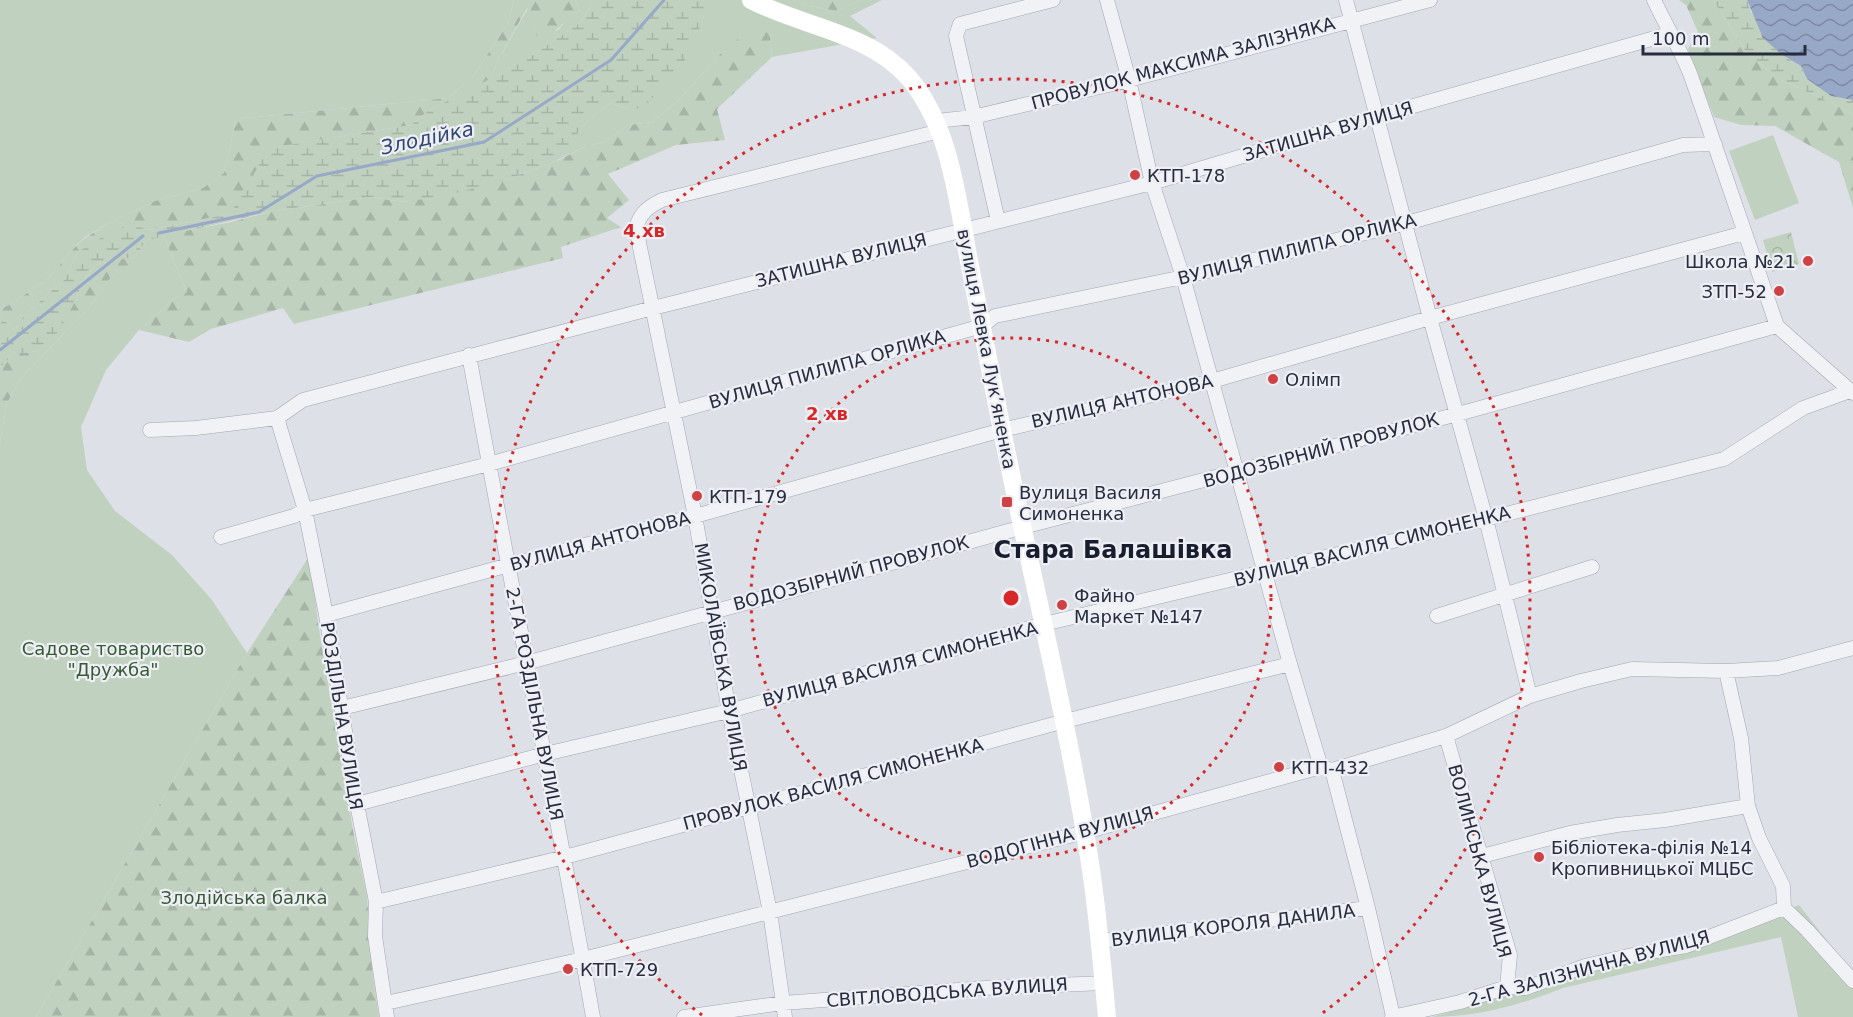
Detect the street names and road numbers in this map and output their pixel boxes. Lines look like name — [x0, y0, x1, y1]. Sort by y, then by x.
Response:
street label: ПРОВУЛОК МАКСИМА ЗАЛІЗНЯКА — [1029, 12, 1338, 114]
street label: ЗАТИШНА ВУЛИЦЯ — [1241, 97, 1415, 165]
street label: ВУЛИЦЯ ПИЛИПА ОРЛИКА — [1175, 209, 1419, 289]
street label: вулиця Левка Лукʼяненка — [953, 227, 1021, 471]
street label: ЗАТИШНА ВУЛИЦЯ — [753, 229, 929, 291]
street label: ВУЛИЦЯ ПИЛИПА ОРЛИКА — [706, 325, 948, 413]
street label: ВУЛИЦЯ АНТОНОВА — [1029, 370, 1216, 432]
street label: ВОДОЗБІРНИЙ ПРОВУЛОК — [1201, 408, 1441, 492]
street label: ВУЛИЦЯ ВАСИЛЯ СИМОНЕНКА — [1232, 501, 1513, 591]
street label: ВУЛИЦЯ АНТОНОВА — [507, 507, 693, 575]
street label: ВОДОЗБІРНИЙ ПРОВУЛОК — [731, 531, 971, 615]
street label: МИКОЛАЇВСЬКА ВУЛИЦЯ — [691, 541, 751, 773]
street label: 2-ГА РОЗДІЛЬНА ВУЛИЦЯ — [502, 586, 568, 822]
street label: ВУЛИЦЯ ВАСИЛЯ СИМОНЕНКА — [760, 617, 1041, 711]
street label: РОЗДІЛЬНА ВУЛИЦЯ — [317, 620, 367, 812]
street label: ПРОВУЛОК ВАСИЛЯ СИМОНЕНКА — [681, 734, 986, 834]
street label: ВОЛИНСЬКА ВУЛИЦЯ — [1444, 762, 1516, 960]
street label: ВОДОГІННА ВУЛИЦЯ — [964, 802, 1156, 872]
street label: ВУЛИЦЯ КОРОЛЯ ДАНИЛА — [1110, 900, 1357, 950]
street label: 2-ГА ЗАЛІЗНИЧНА ВУЛИЦЯ — [1466, 926, 1712, 1010]
street label: СВІТЛОВОДСЬКА ВУЛИЦЯ — [826, 973, 1068, 1011]

